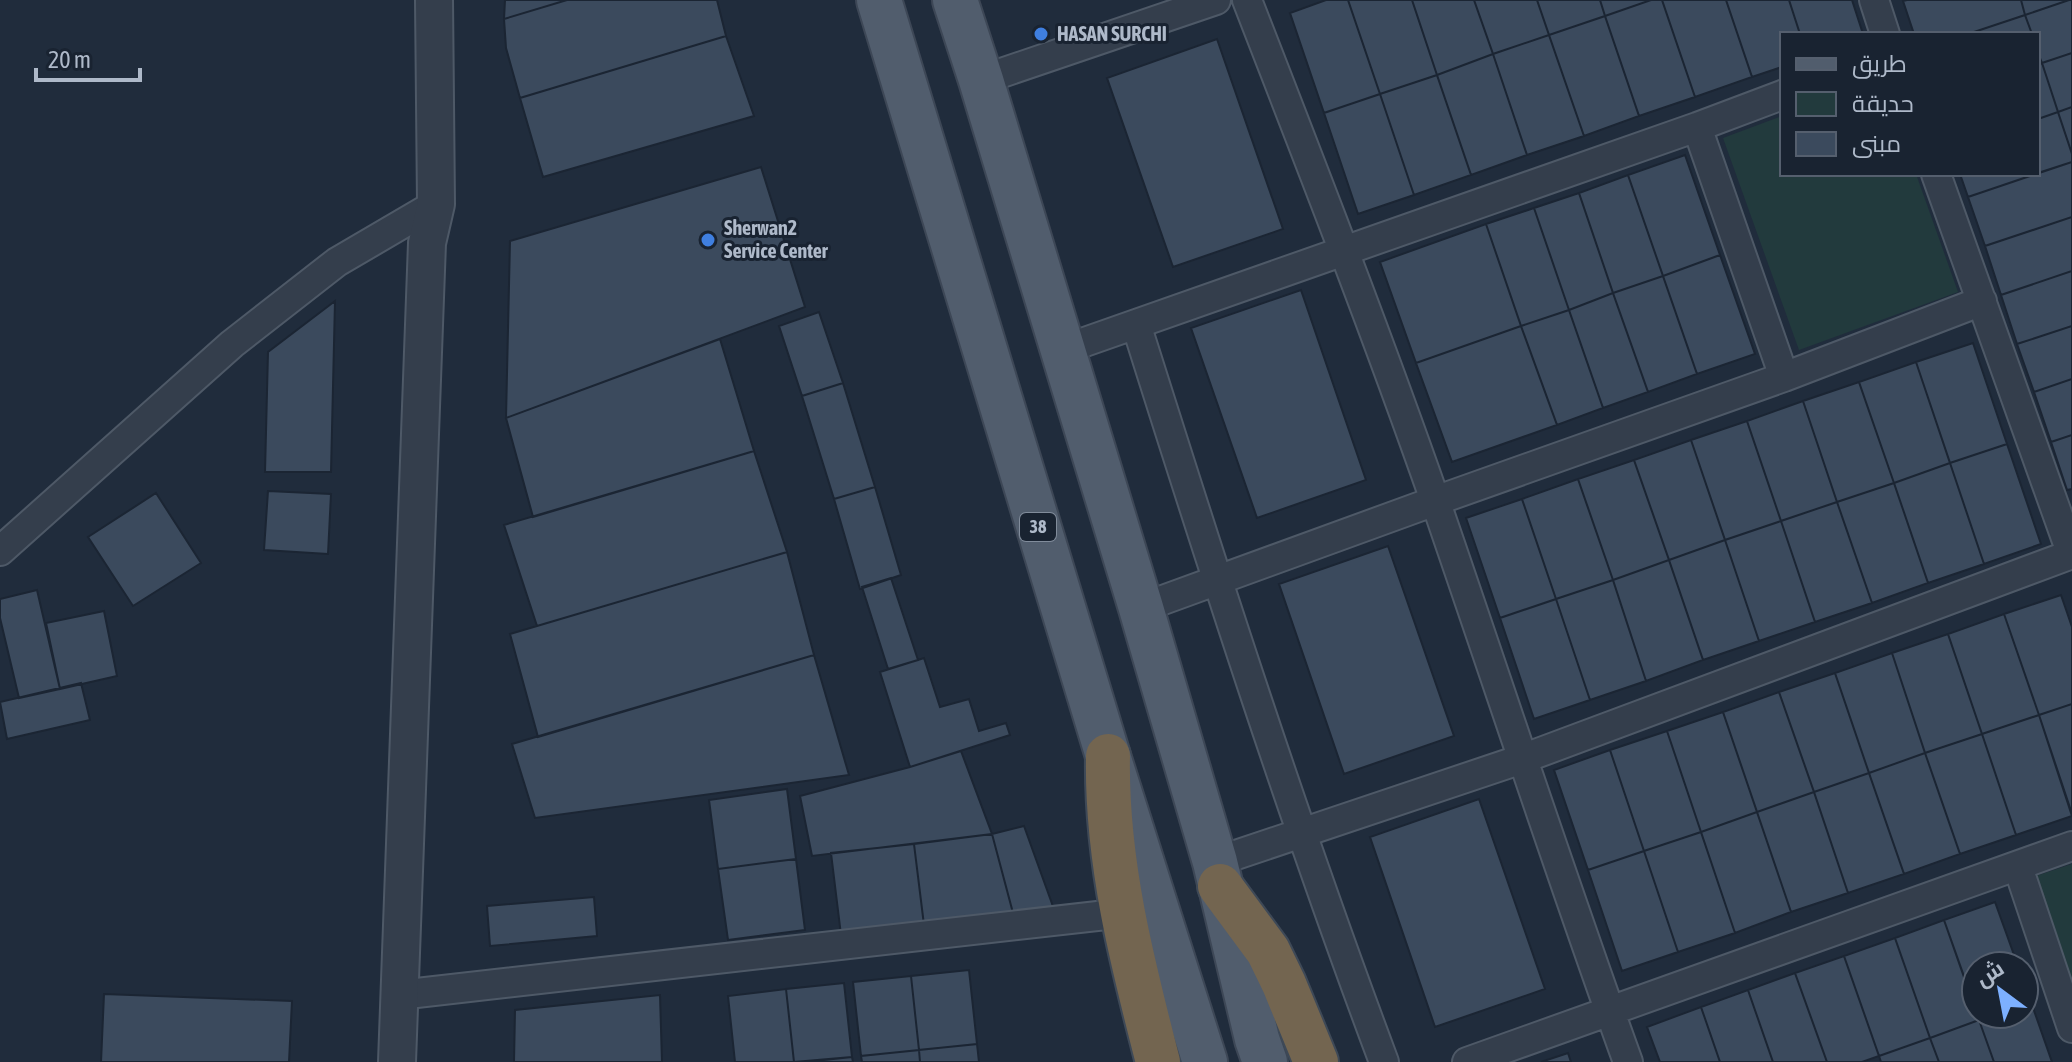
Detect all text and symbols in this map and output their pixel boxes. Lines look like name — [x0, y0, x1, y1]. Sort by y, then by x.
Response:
place label: HASAN SURCHI — [1057, 22, 1167, 45]
marker: HASAN SURCHI — [1032, 25, 1050, 43]
scale bar — [36, 32, 140, 82]
legend — [1780, 32, 2040, 176]
text: 20 m — [48, 46, 91, 73]
text: طريق — [1852, 50, 1907, 79]
text: حديقة — [1852, 90, 1914, 117]
text: مبنى — [1852, 130, 1901, 158]
place label: Sherwan2 Service Center — [724, 216, 829, 262]
marker: Sherwan2 Service Center — [699, 231, 717, 249]
road number: 38 — [1020, 513, 1056, 541]
north arrow — [1960, 950, 2040, 1030]
text: ش — [1971, 955, 2009, 992]

